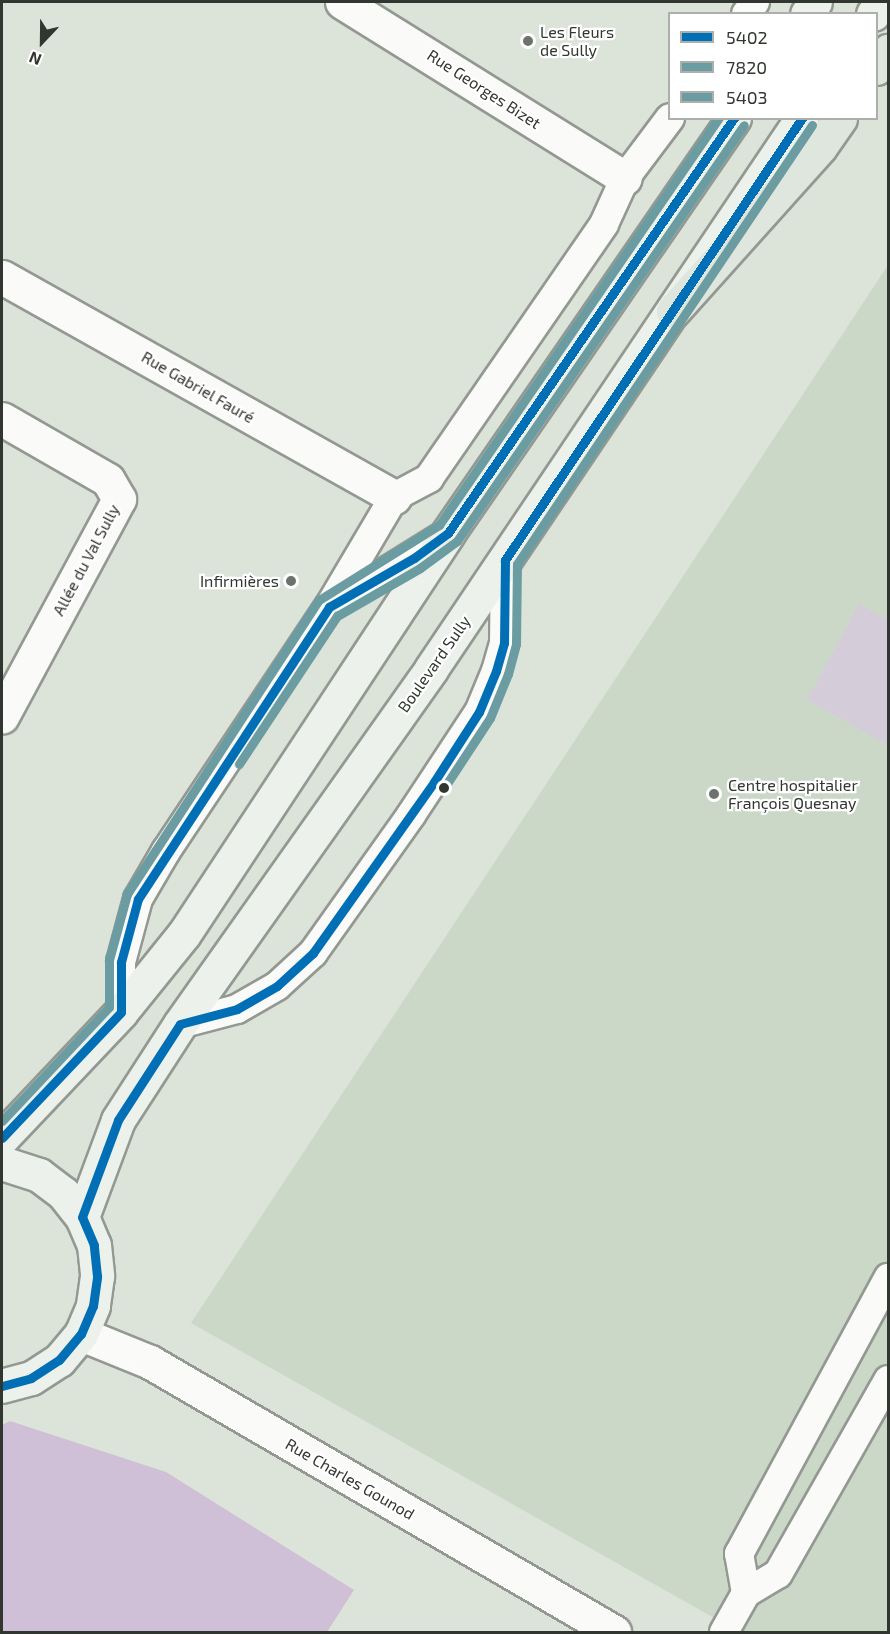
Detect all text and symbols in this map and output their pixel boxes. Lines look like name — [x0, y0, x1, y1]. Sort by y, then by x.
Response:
north arrow — [12, 12, 72, 72]
legend — [668, 12, 878, 120]
place label: Les Fleurs de Sully — [540, 22, 614, 60]
text: 5402 — [726, 26, 768, 48]
marker: Les Fleurs de Sully — [521, 34, 535, 48]
street label: Rue Georges Bizet — [424, 45, 544, 133]
text: N — [26, 48, 44, 70]
text: 7820 — [726, 56, 767, 78]
text: 5403 — [726, 86, 768, 108]
street label: Rue Gabriel Fauré — [138, 347, 258, 427]
street label: Allée du Val Sully — [48, 501, 124, 619]
place label: Infirmières — [200, 571, 279, 591]
marker: Infirmières — [284, 574, 298, 588]
street label: Boulevard Sully — [394, 612, 474, 716]
place label: Centre hospitalier François Quesnay — [728, 775, 858, 813]
unlabelled marker — [438, 782, 450, 794]
marker: Centre hospitalier François Quesnay — [705, 785, 723, 803]
street label: Rue Charles Gounod — [282, 1434, 418, 1524]

